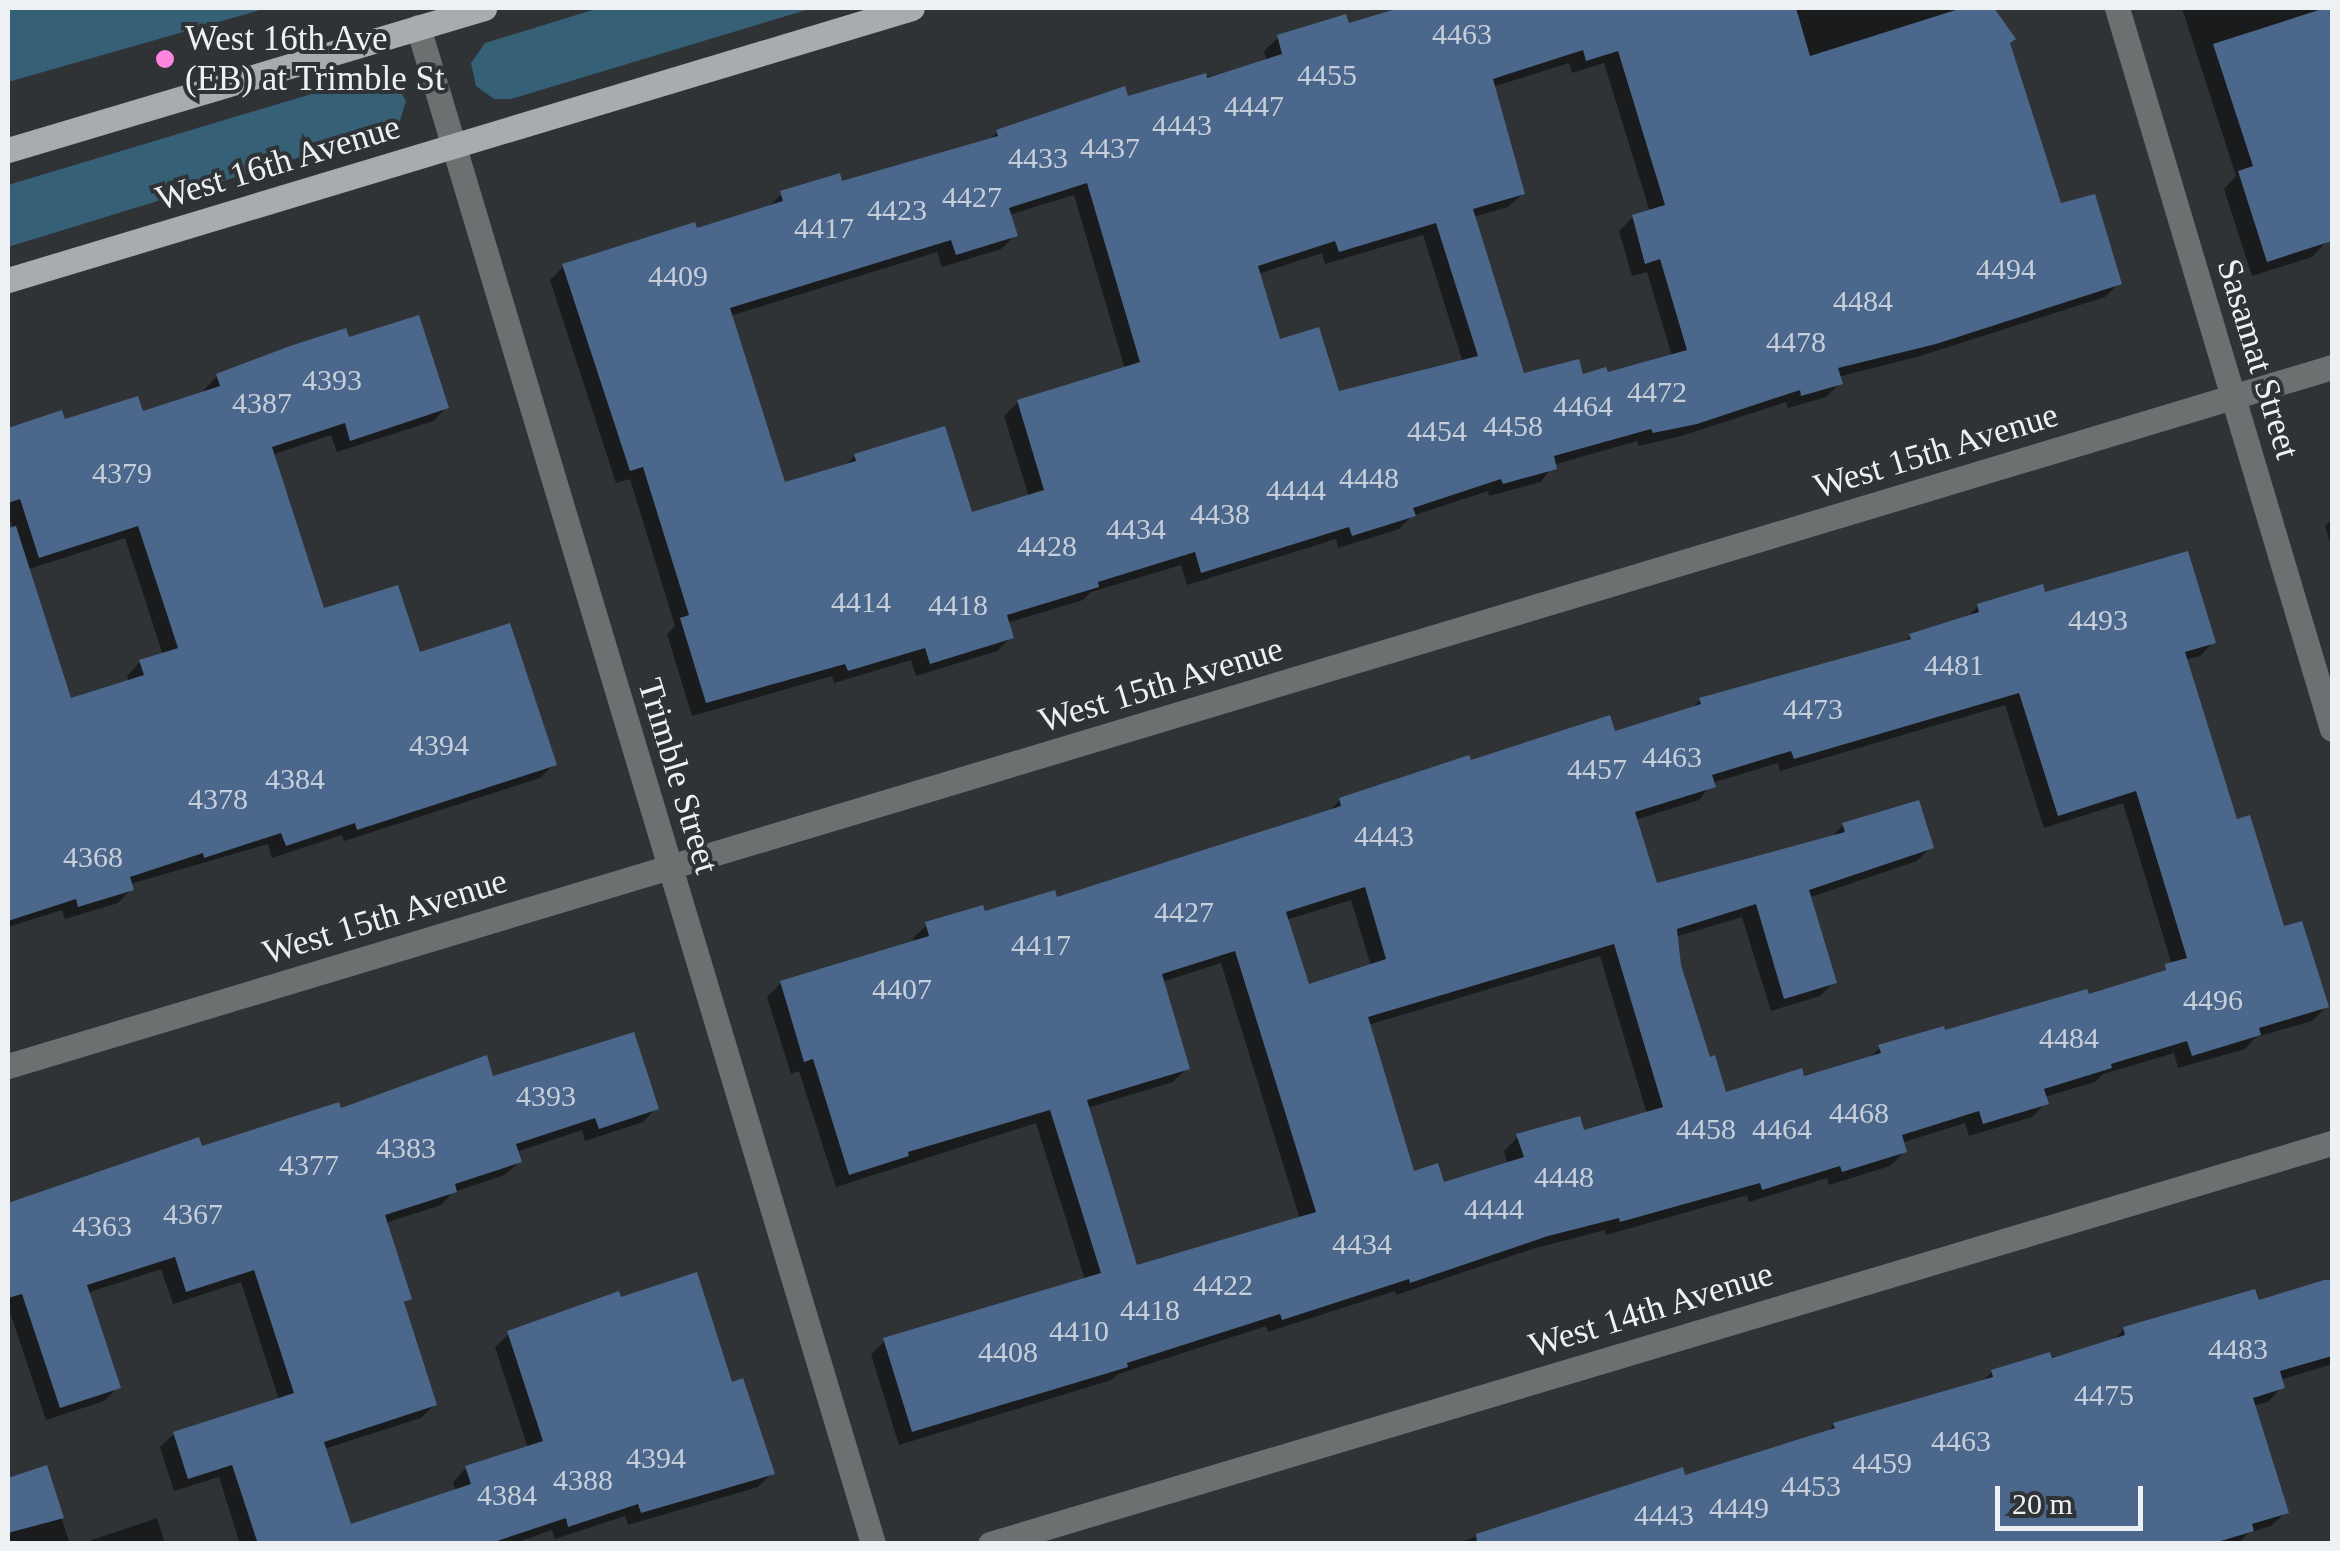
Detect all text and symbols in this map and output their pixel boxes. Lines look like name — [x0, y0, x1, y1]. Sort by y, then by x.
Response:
house number: 4463 — [1432, 16, 1492, 52]
place label: West 16th Ave (EB) at Trimble St — [185, 18, 445, 100]
marker: West 16th Ave (EB) at Trimble St — [154, 48, 176, 70]
house number: 4455 — [1297, 57, 1357, 93]
house number: 4447 — [1224, 88, 1284, 124]
street label: West 16th Avenue — [150, 106, 406, 220]
house number: 4443 — [1152, 107, 1212, 143]
house number: 4437 — [1080, 130, 1140, 166]
house number: 4433 — [1008, 140, 1068, 176]
house number: 4427 — [942, 179, 1002, 215]
house number: 4423 — [867, 192, 927, 228]
house number: 4417 — [794, 210, 854, 246]
house number: 4494 — [1976, 251, 2036, 287]
street label: Sasamat Street — [2208, 254, 2308, 464]
house number: 4409 — [648, 258, 708, 294]
house number: 4484 — [1833, 283, 1893, 319]
house number: 4478 — [1766, 324, 1826, 360]
house number: 4393 — [302, 362, 362, 398]
house number: 4472 — [1627, 374, 1687, 410]
house number: 4387 — [232, 385, 292, 421]
house number: 4464 — [1553, 388, 1613, 424]
street label: West 15th Avenue — [1808, 394, 2064, 508]
house number: 4458 — [1483, 408, 1543, 444]
house number: 4454 — [1407, 413, 1467, 449]
house number: 4379 — [92, 455, 152, 491]
house number: 4448 — [1339, 460, 1399, 496]
house number: 4444 — [1266, 472, 1326, 508]
house number: 4438 — [1190, 496, 1250, 532]
house number: 4434 — [1106, 511, 1166, 547]
house number: 4428 — [1017, 528, 1077, 564]
house number: 4414 — [831, 584, 891, 620]
house number: 4418 — [928, 587, 988, 623]
house number: 4493 — [2068, 602, 2128, 638]
street label: West 15th Avenue — [1033, 628, 1289, 742]
house number: 4481 — [1924, 647, 1984, 683]
street label: Trimble Street — [628, 673, 728, 879]
house number: 4473 — [1783, 691, 1843, 727]
house number: 4394 — [409, 727, 469, 763]
house number: 4463 — [1642, 739, 1702, 775]
house number: 4457 — [1567, 751, 1627, 787]
house number: 4384 — [265, 761, 325, 797]
house number: 4378 — [188, 781, 248, 817]
house number: 4443 — [1354, 818, 1414, 854]
house number: 4368 — [63, 839, 123, 875]
street label: West 15th Avenue — [257, 860, 513, 974]
house number: 4427 — [1154, 894, 1214, 930]
house number: 4417 — [1011, 927, 1071, 963]
house number: 4407 — [872, 971, 932, 1007]
house number: 4496 — [2183, 982, 2243, 1018]
house number: 4484 — [2039, 1020, 2099, 1056]
house number: 4393 — [516, 1078, 576, 1114]
house number: 4468 — [1829, 1095, 1889, 1131]
house number: 4458 — [1676, 1111, 1736, 1147]
house number: 4464 — [1752, 1111, 1812, 1147]
house number: 4383 — [376, 1130, 436, 1166]
house number: 4377 — [279, 1147, 339, 1183]
house number: 4448 — [1534, 1159, 1594, 1195]
house number: 4444 — [1464, 1191, 1524, 1227]
house number: 4367 — [163, 1196, 223, 1232]
house number: 4363 — [72, 1208, 132, 1244]
house number: 4434 — [1332, 1226, 1392, 1262]
street label: West 14th Avenue — [1523, 1253, 1779, 1367]
house number: 4422 — [1193, 1267, 1253, 1303]
house number: 4418 — [1120, 1292, 1180, 1328]
house number: 4410 — [1049, 1313, 1109, 1349]
house number: 4483 — [2208, 1331, 2268, 1367]
house number: 4408 — [978, 1334, 1038, 1370]
house number: 4475 — [2074, 1377, 2134, 1413]
house number: 4463 — [1931, 1423, 1991, 1459]
house number: 4394 — [626, 1440, 686, 1476]
house number: 4459 — [1852, 1445, 1912, 1481]
house number: 4388 — [553, 1462, 613, 1498]
scale bar — [2000, 1466, 2148, 1528]
house number: 4453 — [1781, 1468, 1841, 1504]
house number: 4384 — [477, 1477, 537, 1513]
text: 20 m — [2012, 1487, 2073, 1520]
house number: 4449 — [1709, 1490, 1769, 1526]
house number: 4443 — [1634, 1497, 1694, 1533]

